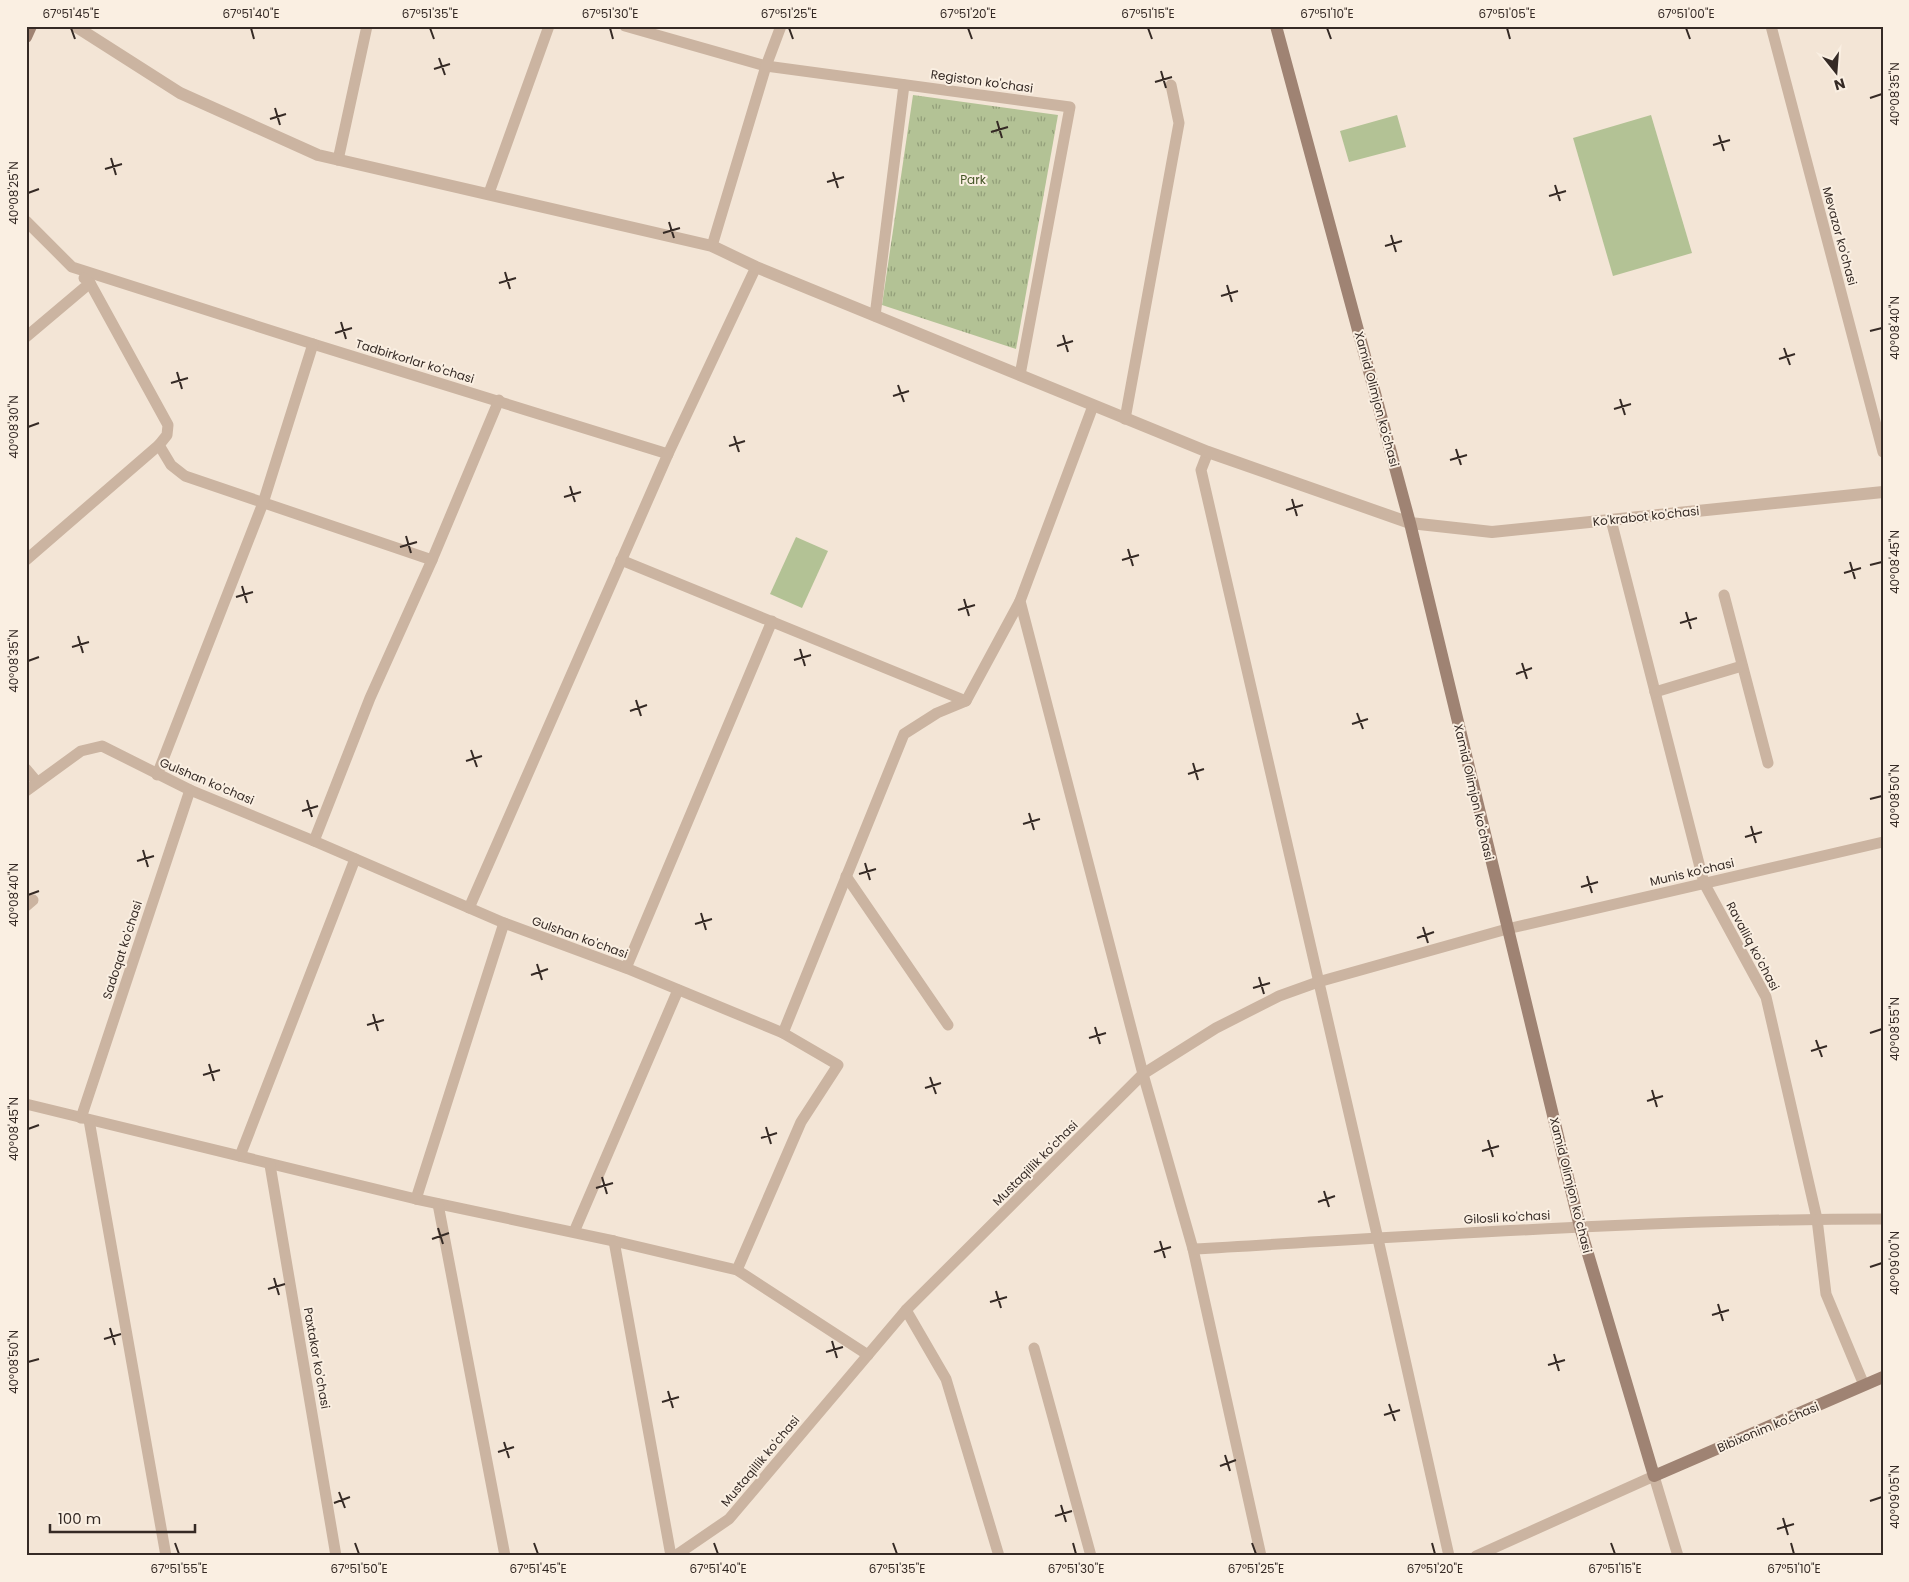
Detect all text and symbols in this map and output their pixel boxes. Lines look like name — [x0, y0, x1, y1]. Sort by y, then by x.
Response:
text: 67°51'45"E — [42, 5, 100, 22]
text: 67°51'40"E — [222, 5, 280, 22]
text: 67°51'35"E — [402, 5, 458, 22]
text: 67°51'30"E — [582, 5, 638, 22]
text: 67°51'25"E — [761, 5, 817, 22]
text: 67°51'20"E — [940, 5, 996, 22]
text: 67°51'15"E — [1121, 5, 1175, 22]
text: 67°51'10"E — [1300, 5, 1354, 22]
text: 67°51'05"E — [1478, 5, 1536, 22]
text: 67°51'00"E — [1657, 5, 1715, 22]
north arrow — [1812, 48, 1862, 98]
text: 40°08'35"N — [1886, 62, 1903, 126]
street label: Registon ko'chasi — [930, 65, 1034, 97]
text: N — [1832, 73, 1848, 96]
text: 40°08'25"N — [5, 161, 22, 225]
park label: Park — [960, 171, 987, 188]
street label: Mevazor ko'chasi — [1819, 185, 1861, 287]
text: 40°08'40"N — [1886, 296, 1903, 360]
street label: Xamid Olimjon ko'chasi — [1351, 329, 1403, 469]
street label: Tadbirkorlar ko'chasi — [354, 335, 477, 387]
text: 40°08'30"N — [5, 395, 22, 459]
street label: Ko'krabot ko'chasi — [1592, 502, 1700, 530]
text: 40°08'45"N — [1886, 530, 1903, 594]
text: 40°08'35"N — [5, 629, 22, 693]
street label: Xamid Olimjon ko'chasi — [1450, 722, 1498, 862]
street label: Gulshan ko'chasi — [157, 753, 257, 809]
text: 40°08'50"N — [1886, 764, 1903, 828]
street label: Munis ko'chasi — [1648, 854, 1736, 890]
text: 40°08'40"N — [5, 863, 22, 927]
street label: Sadoqat ko'chasi — [98, 898, 146, 1002]
street label: Ravalliq ko'chasi — [1722, 899, 1784, 994]
street label: Gulshan ko'chasi — [530, 912, 630, 962]
text: 40°08'55"N — [1886, 997, 1903, 1061]
text: 40°08'45"N — [5, 1097, 22, 1161]
street label: Xamid Olimjon ko'chasi — [1546, 1115, 1596, 1255]
street label: Mustaqillik ko'chasi — [989, 1117, 1081, 1209]
street label: Gilosli ko'chasi — [1463, 1206, 1551, 1228]
text: 40°09'00"N — [1886, 1231, 1903, 1295]
street label: Paxtakor ko'chasi — [300, 1306, 334, 1410]
text: 40°08'50"N — [5, 1330, 22, 1394]
street label: Bibixonim ko'chasi — [1714, 1398, 1822, 1456]
street label: Mustaqillik ko'chasi — [717, 1412, 803, 1510]
text: 40°09'05"N — [1886, 1465, 1903, 1529]
scale bar — [50, 1502, 195, 1534]
text: 100 m — [58, 1508, 101, 1529]
text: 67°51'55"E — [150, 1560, 208, 1577]
text: 67°51'50"E — [330, 1560, 388, 1577]
text: 67°51'45"E — [509, 1560, 567, 1577]
text: 67°51'40"E — [689, 1560, 747, 1577]
text: 67°51'35"E — [869, 1560, 925, 1577]
text: 67°51'30"E — [1048, 1560, 1104, 1577]
text: 67°51'25"E — [1228, 1560, 1284, 1577]
text: 67°51'20"E — [1407, 1560, 1463, 1577]
text: 67°51'15"E — [1588, 1560, 1642, 1577]
text: 67°51'10"E — [1767, 1560, 1821, 1577]

